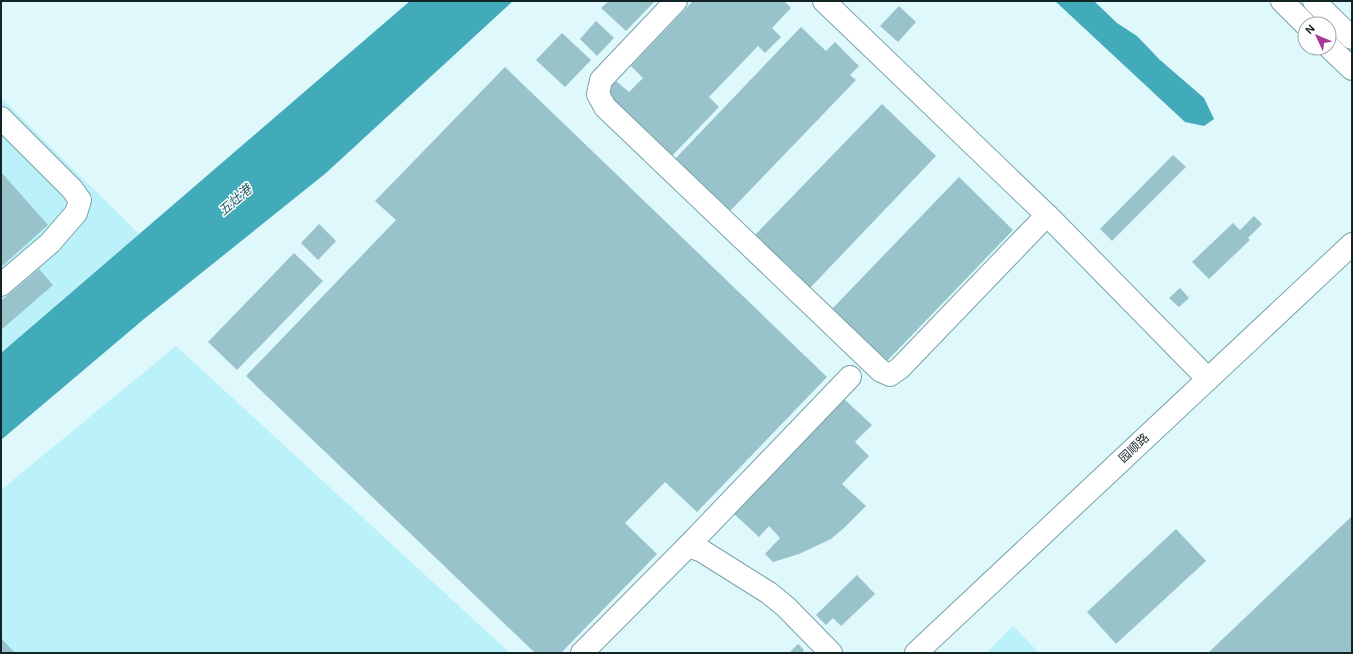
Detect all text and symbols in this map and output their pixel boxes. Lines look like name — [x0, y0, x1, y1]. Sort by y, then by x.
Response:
north arrow — [1297, 16, 1337, 56]
text: N — [1303, 22, 1317, 36]
water label: 五灶港 — [215, 180, 256, 218]
street label: 园顺路 — [1116, 431, 1152, 465]

